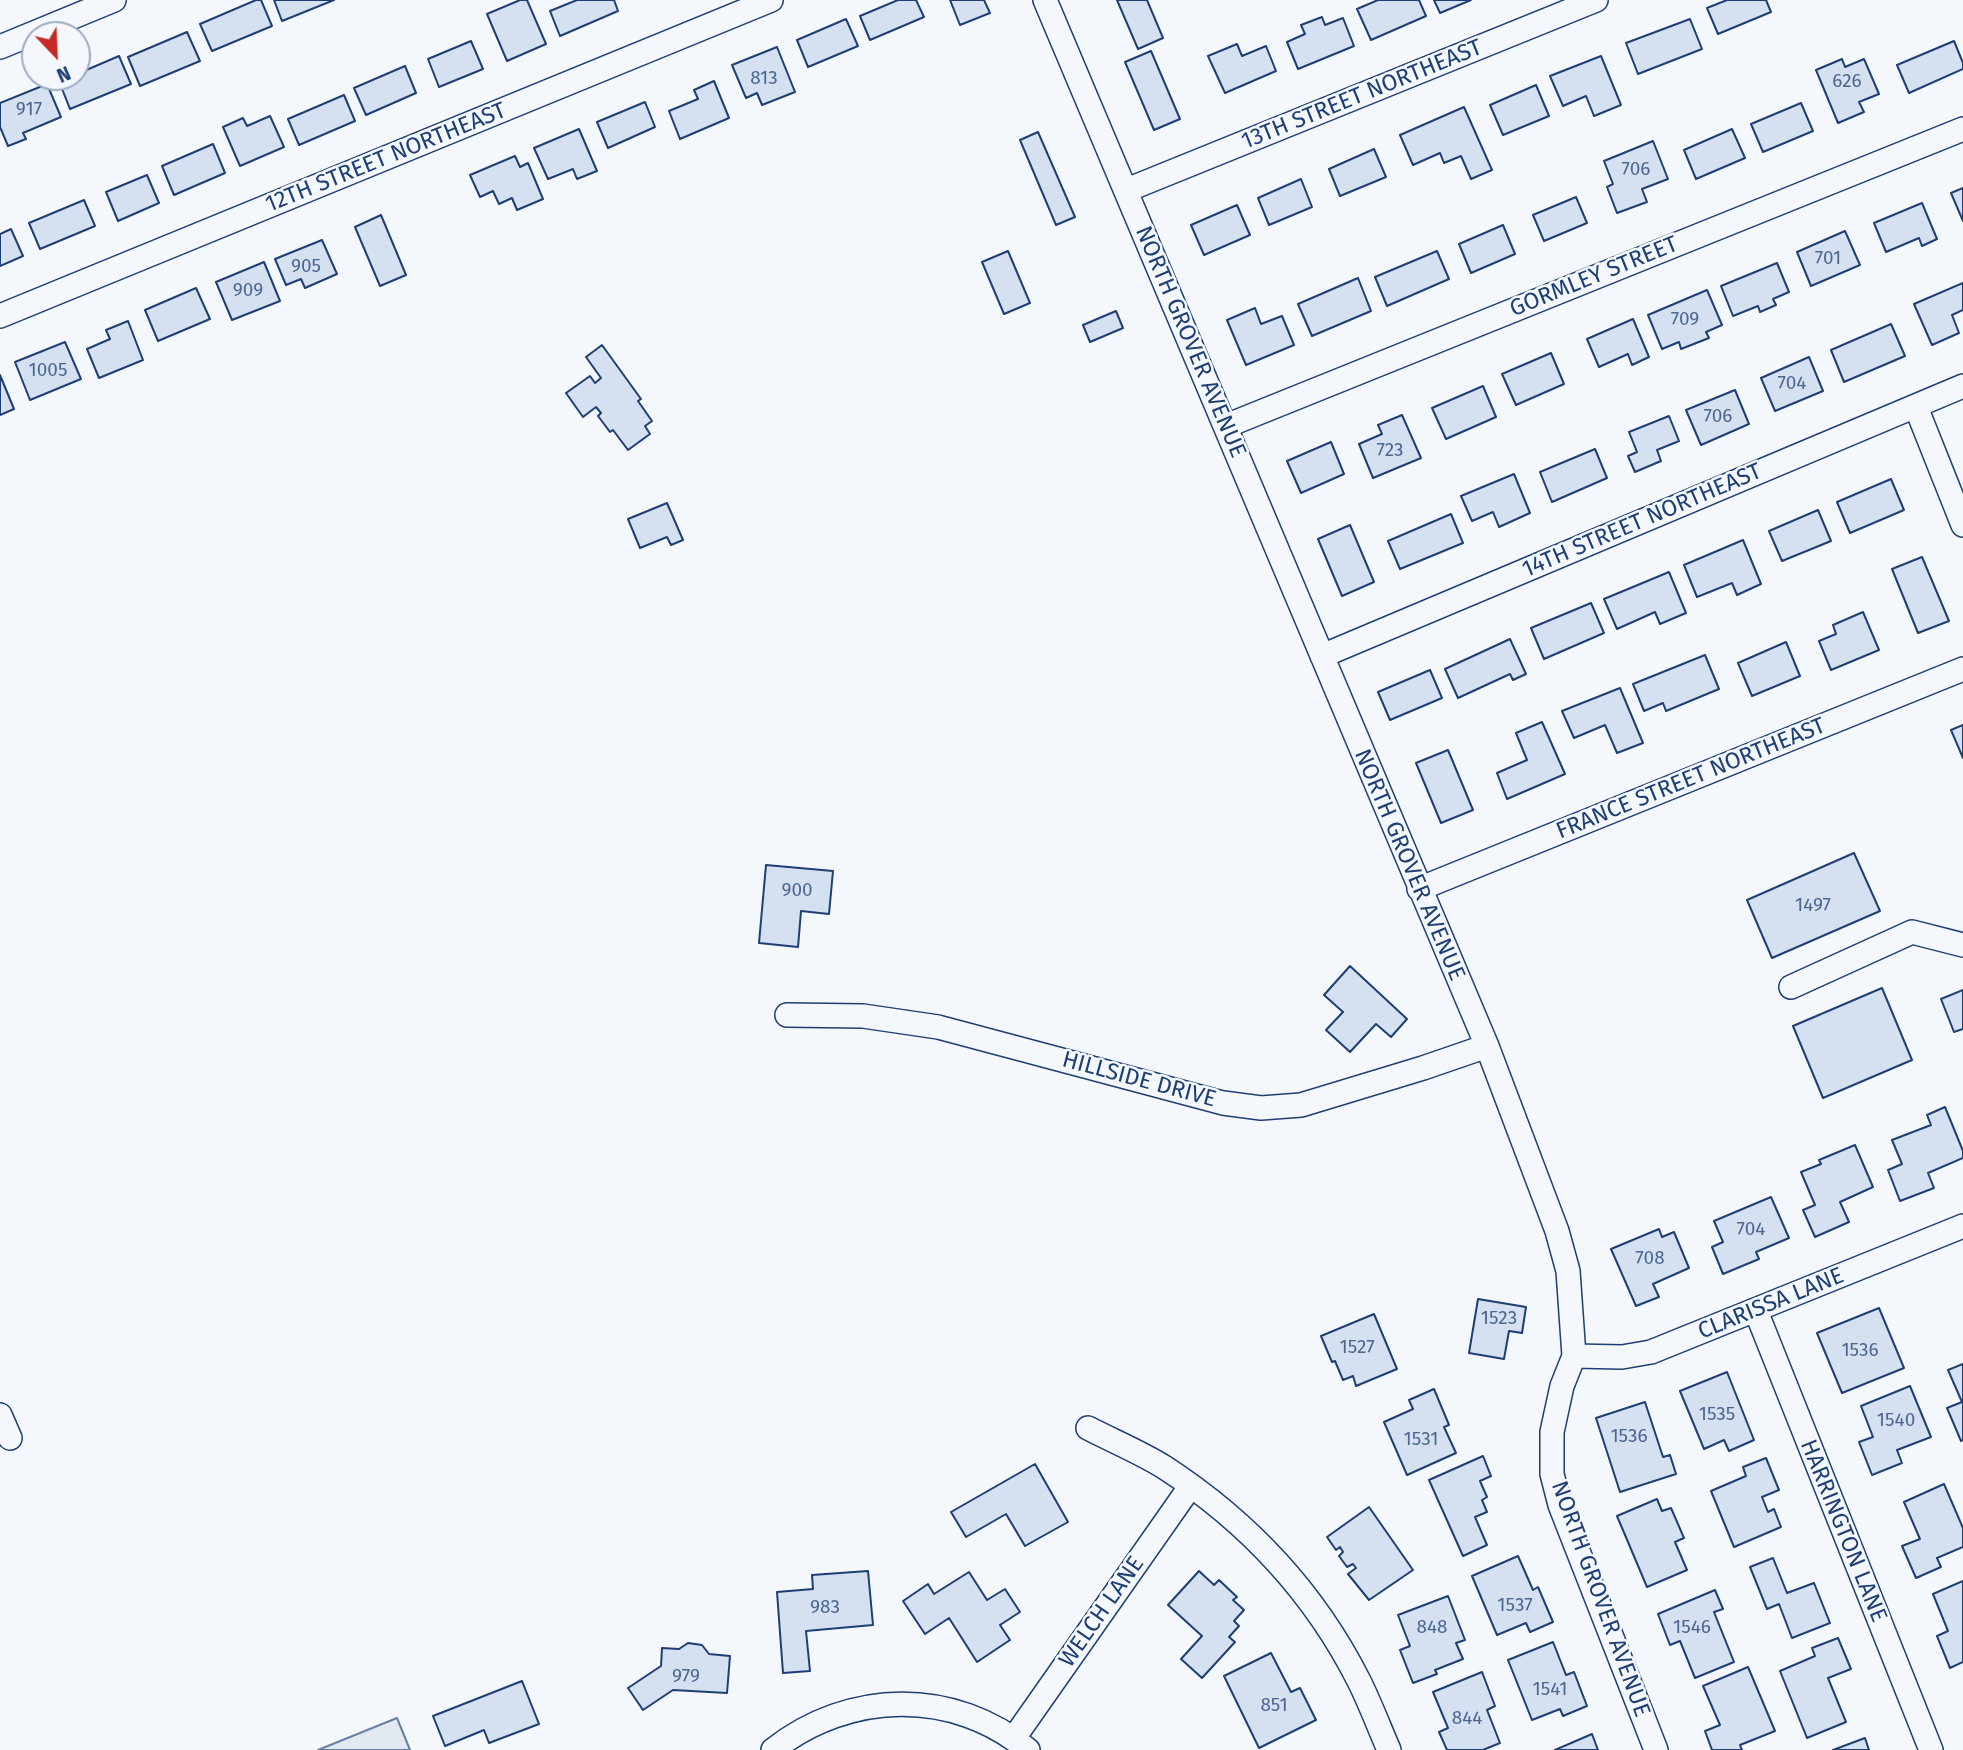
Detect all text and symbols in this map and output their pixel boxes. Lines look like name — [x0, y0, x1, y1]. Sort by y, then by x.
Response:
north arrow — [21, 21, 91, 91]
street label: 13TH STREET NORTHEAST — [1238, 34, 1486, 156]
text: N — [53, 61, 74, 87]
house number: 813 — [750, 68, 778, 90]
house number: 626 — [1832, 71, 1862, 93]
street label: 12TH STREET NORTHEAST — [262, 97, 510, 219]
house number: 917 — [16, 99, 42, 121]
house number: 706 — [1622, 159, 1650, 181]
street label: NORTH GROVER AVENUE — [1129, 222, 1251, 462]
street label: GORMLEY STREET — [1506, 231, 1682, 323]
house number: 701 — [1815, 248, 1841, 270]
house number: 905 — [291, 256, 321, 278]
house number: 909 — [233, 280, 263, 302]
house number: 709 — [1671, 309, 1699, 331]
house number: 1005 — [29, 360, 67, 382]
house number: 704 — [1778, 373, 1806, 395]
house number: 706 — [1704, 406, 1732, 428]
house number: 723 — [1377, 440, 1403, 462]
street label: 14TH STREET NORTHEAST — [1518, 458, 1766, 584]
street label: FRANCE STREET NORTHEAST — [1552, 712, 1830, 846]
street label: NORTH GROVER AVENUE — [1348, 745, 1470, 985]
house number: 900 — [781, 880, 813, 902]
house number: 1497 — [1795, 895, 1831, 917]
street label: HILLSIDE DRIVE — [1059, 1046, 1219, 1114]
house number: 704 — [1737, 1219, 1765, 1241]
house number: 708 — [1635, 1248, 1665, 1270]
street label: CLARISSA LANE — [1694, 1262, 1848, 1346]
house number: 1523 — [1481, 1308, 1517, 1330]
house number: 1527 — [1339, 1337, 1375, 1359]
house number: 1536 — [1841, 1340, 1879, 1362]
house number: 1535 — [1699, 1404, 1735, 1426]
house number: 1540 — [1877, 1410, 1915, 1432]
house number: 1536 — [1610, 1426, 1648, 1448]
house number: 1531 — [1404, 1429, 1438, 1451]
street label: HARRINGTON LANE — [1794, 1436, 1892, 1626]
street label: NORTH GROVER AVENUE — [1544, 1477, 1656, 1721]
street label: WELCH LANE — [1054, 1551, 1150, 1673]
house number: 1537 — [1497, 1595, 1533, 1617]
house number: 983 — [810, 1597, 840, 1619]
house number: 848 — [1416, 1617, 1448, 1639]
house number: 1546 — [1673, 1617, 1711, 1639]
house number: 979 — [672, 1666, 700, 1688]
house number: 1541 — [1533, 1679, 1567, 1701]
house number: 851 — [1260, 1695, 1288, 1717]
house number: 844 — [1452, 1708, 1482, 1730]

